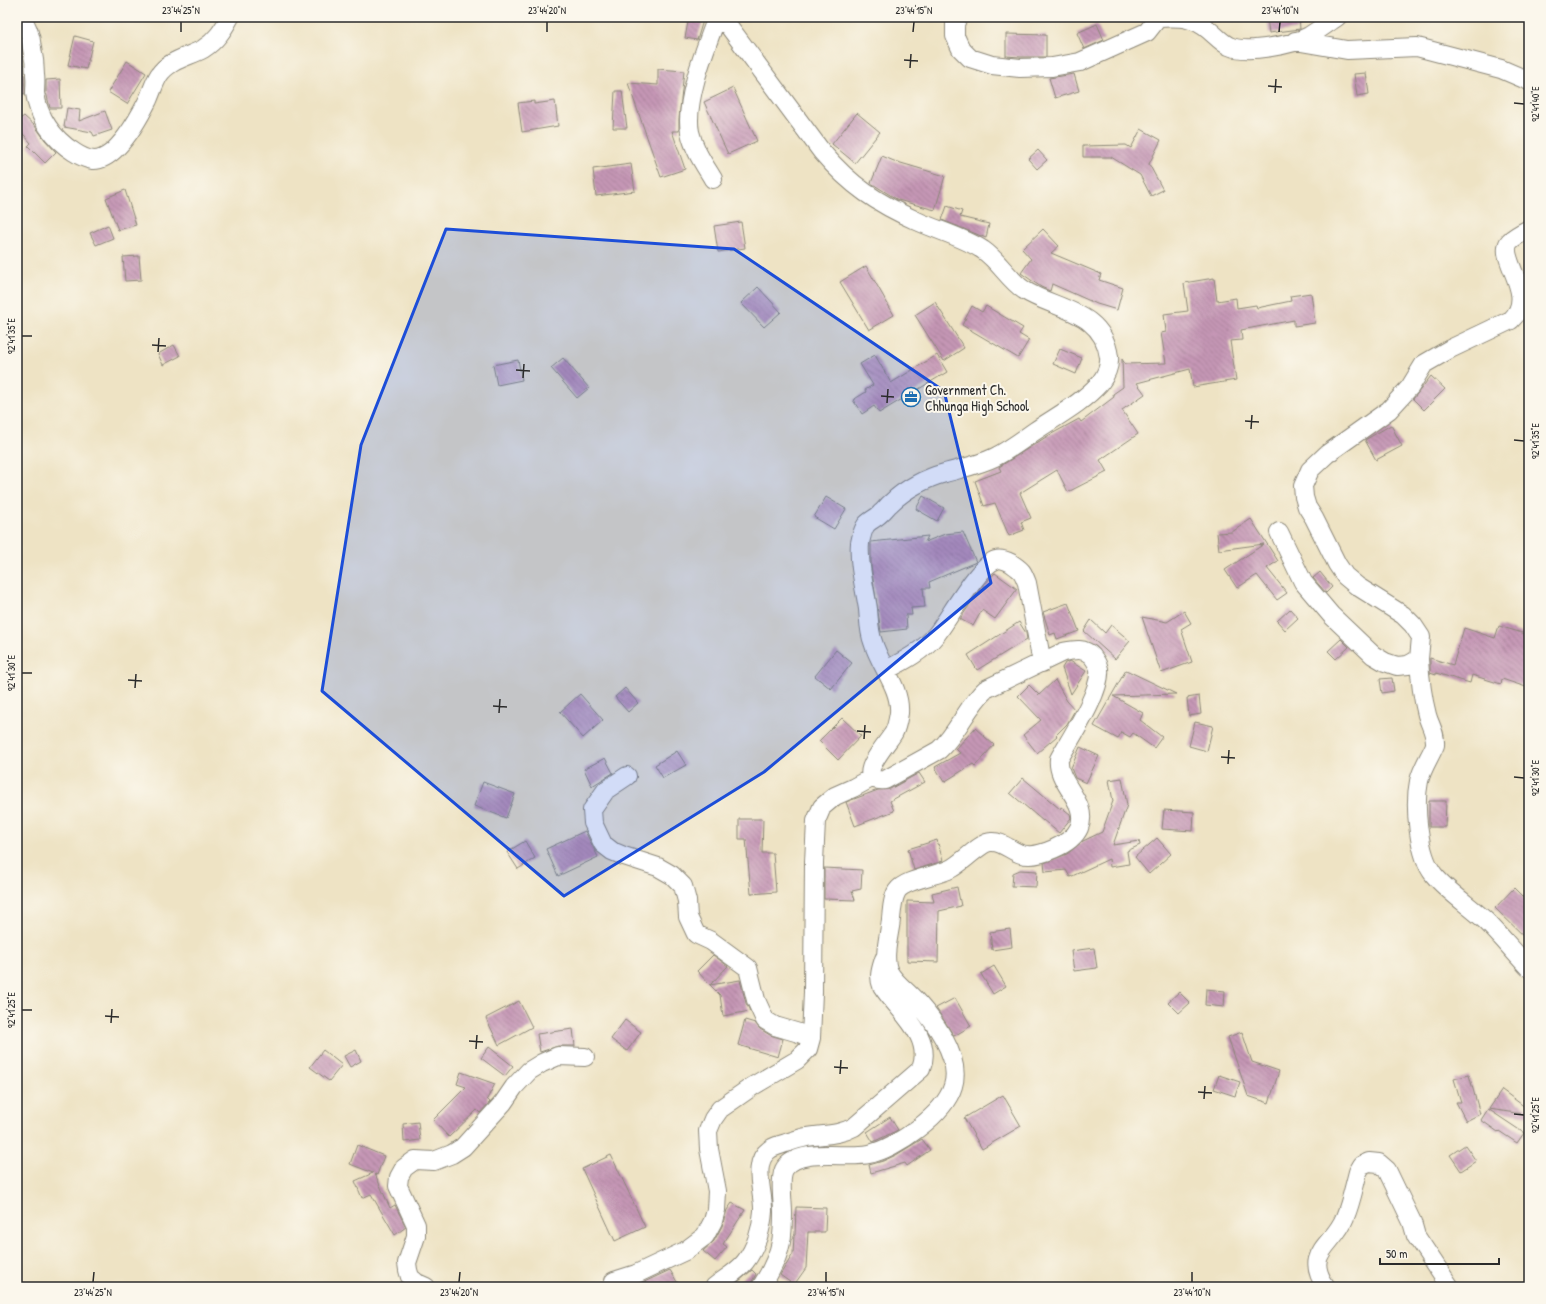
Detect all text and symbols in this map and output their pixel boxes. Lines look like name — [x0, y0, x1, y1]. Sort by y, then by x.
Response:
text: 23°44'25"N — [162, 4, 200, 17]
text: 23°44'20"N — [528, 4, 566, 17]
text: 23°44'15"N — [896, 4, 932, 17]
text: 23°44'10"N — [1261, 4, 1299, 17]
text: 92°41'40"E — [1529, 86, 1542, 122]
text: 92°41'35"E — [5, 317, 18, 354]
place label: Government Ch. Chhunga High School — [925, 380, 1029, 416]
office icon: Government Ch. Chhunga High School — [900, 386, 922, 408]
text: 92°41'35"E — [1529, 422, 1542, 459]
text: 92°41'30"E — [5, 654, 18, 691]
text: 92°41'30"E — [1529, 759, 1542, 796]
text: 92°41'25"E — [5, 991, 18, 1028]
text: 92°41'25"E — [1529, 1096, 1542, 1133]
scale bar — [1380, 1240, 1499, 1266]
text: 50 m — [1386, 1245, 1407, 1262]
text: 23°44'25"N — [74, 1286, 112, 1299]
text: 23°44'20"N — [440, 1286, 478, 1299]
text: 23°44'15"N — [808, 1286, 844, 1299]
text: 23°44'10"N — [1173, 1286, 1211, 1299]

